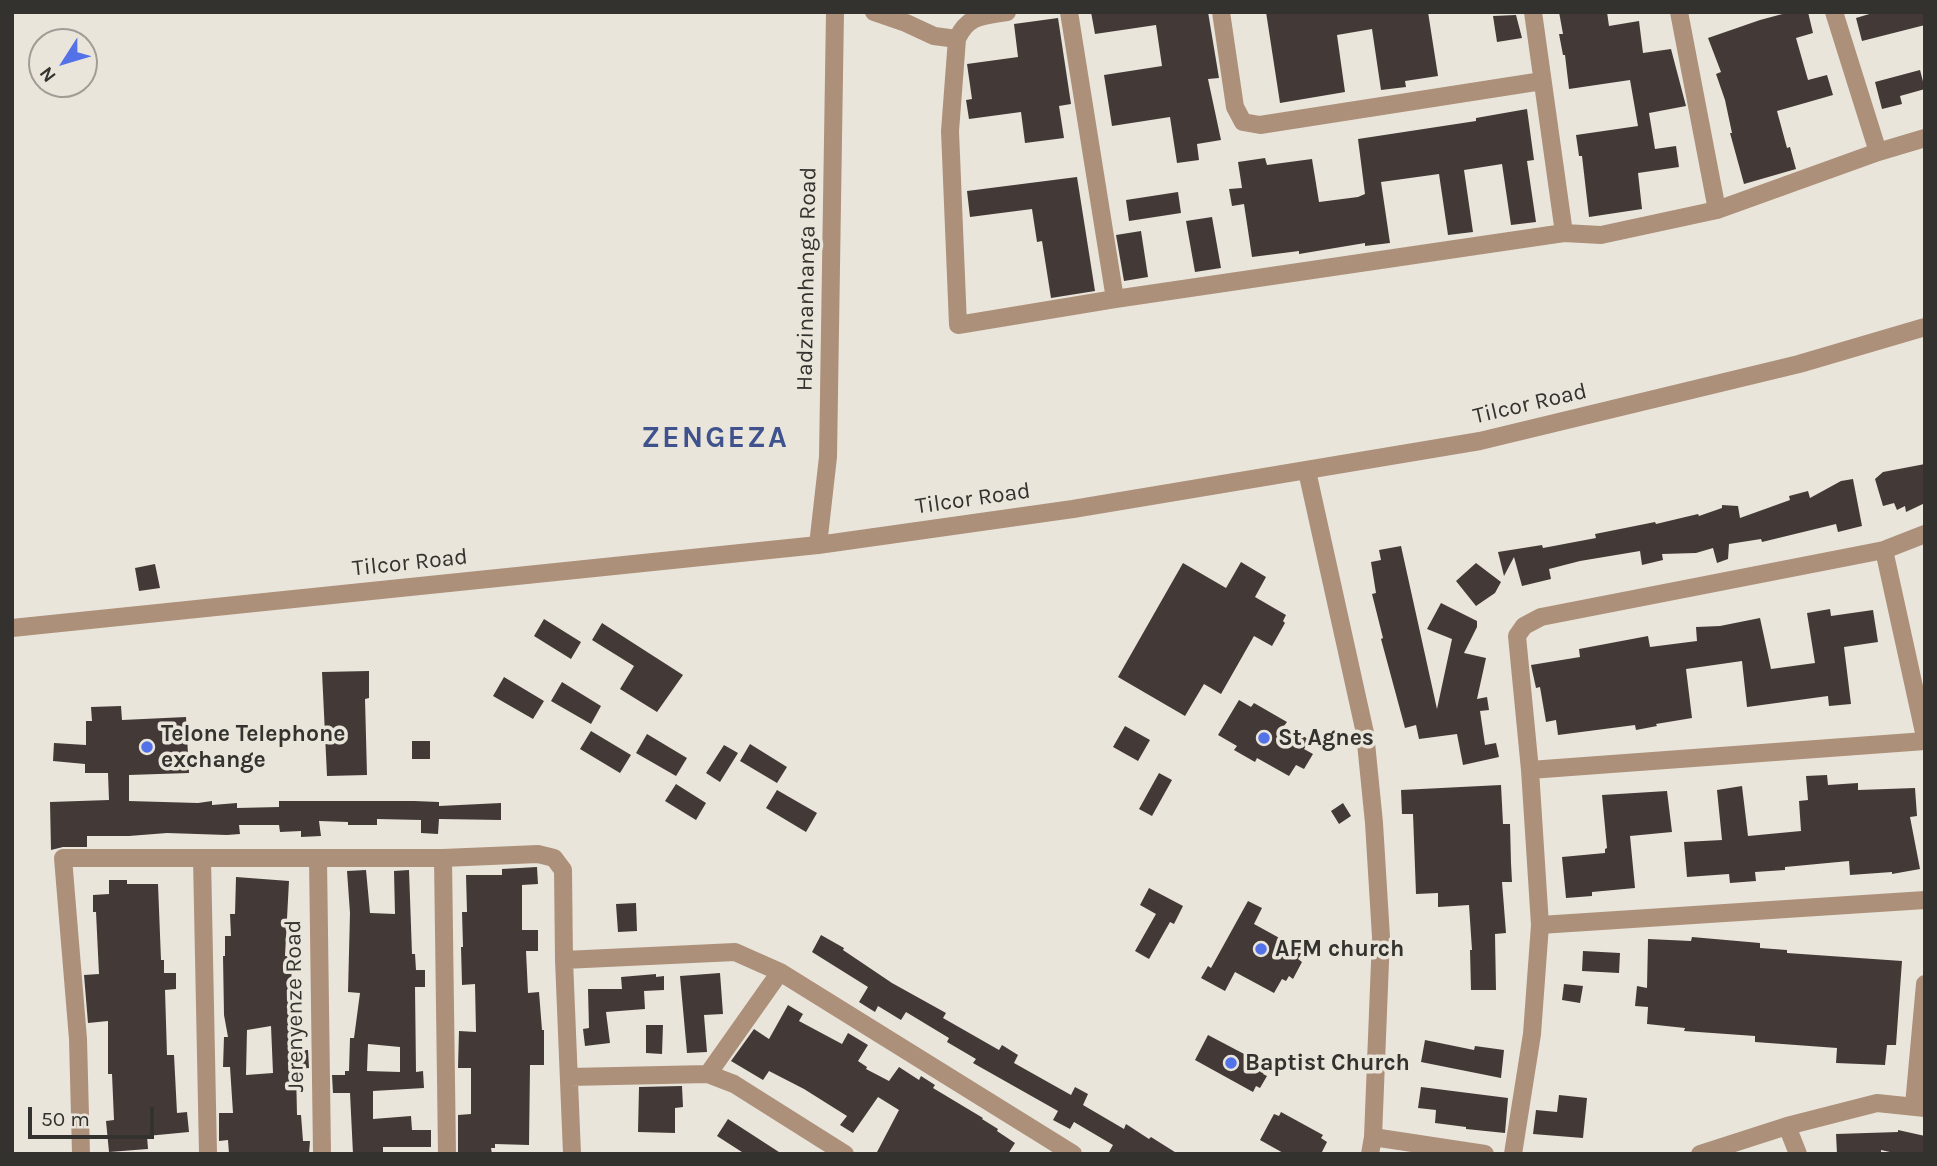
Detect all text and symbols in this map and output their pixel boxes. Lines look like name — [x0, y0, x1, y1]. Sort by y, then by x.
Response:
north arrow — [28, 28, 98, 98]
text: N — [35, 62, 61, 86]
street label: Hadzinanhanga Road — [791, 167, 823, 391]
street label: Tilcor Road — [1470, 378, 1590, 430]
district label: ZENGEZA — [642, 420, 788, 456]
street label: Tilcor Road — [914, 477, 1032, 521]
street label: Tilcor Road — [351, 543, 469, 583]
place label: Telone Telephone exchange — [161, 720, 345, 774]
place label: St Agnes — [1278, 724, 1374, 752]
marker: St Agnes — [1256, 730, 1272, 746]
marker: Telone Telephone exchange — [139, 739, 155, 755]
street label: Jerenyenze Road — [280, 919, 310, 1093]
place label: AFM church — [1275, 935, 1404, 963]
marker: AFM church — [1253, 941, 1269, 957]
place label: Baptist Church — [1245, 1049, 1410, 1077]
marker: Baptist Church — [1223, 1055, 1239, 1071]
scale bar — [32, 1092, 158, 1136]
text: 50 m — [41, 1107, 90, 1131]

